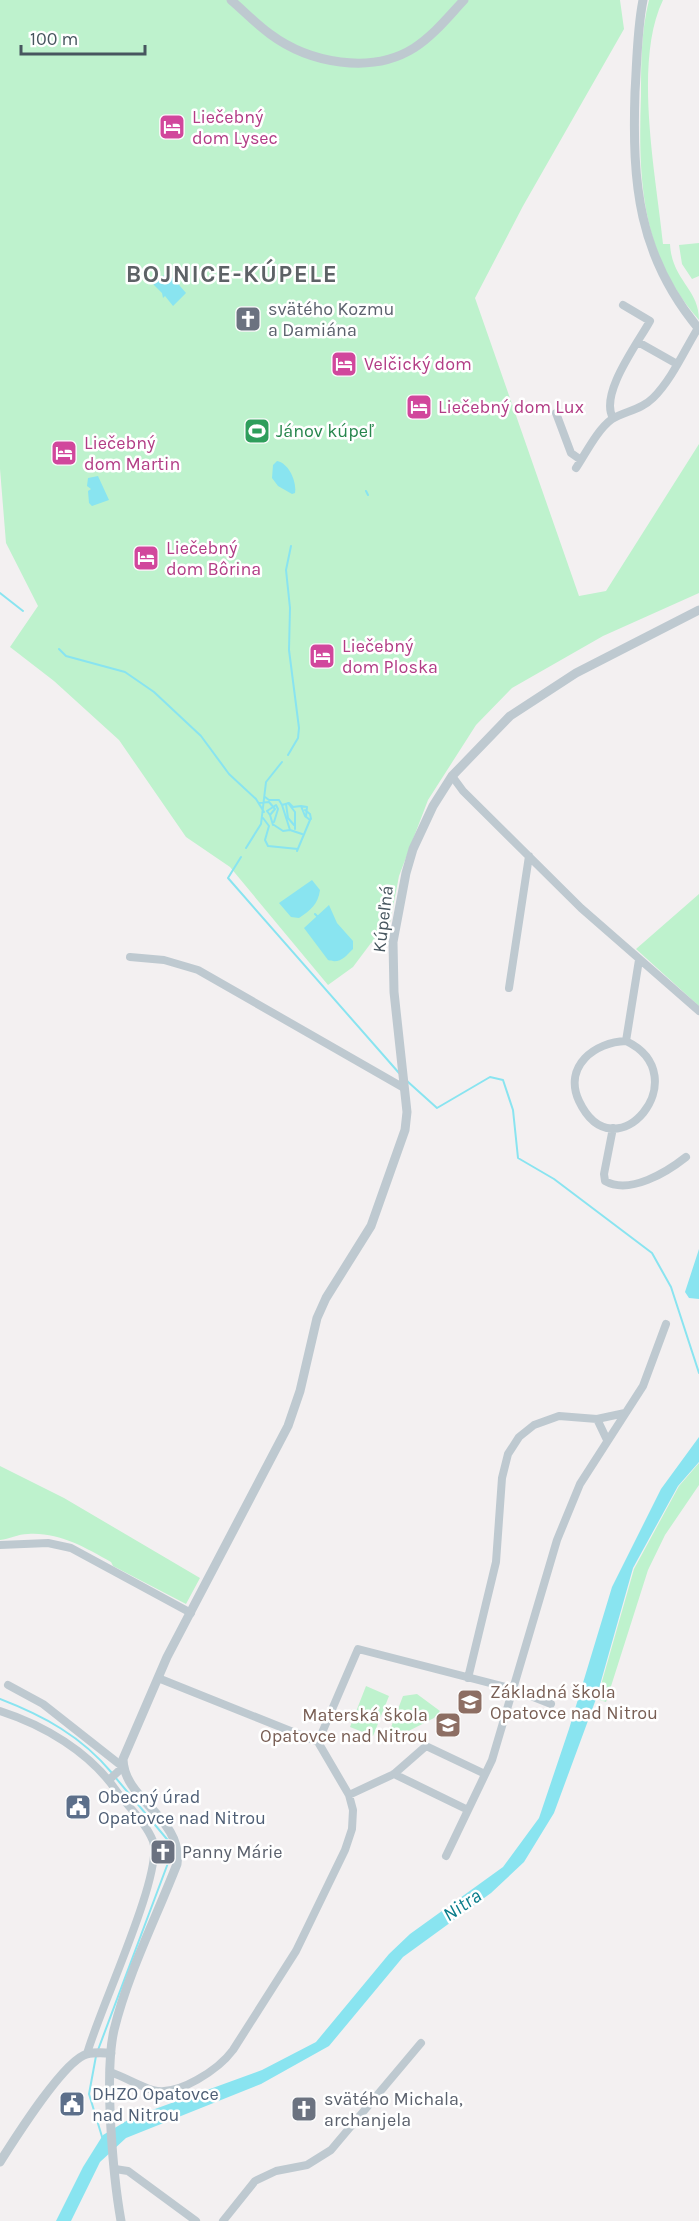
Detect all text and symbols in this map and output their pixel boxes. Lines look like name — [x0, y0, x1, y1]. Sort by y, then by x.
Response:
scale bar — [21, 18, 146, 56]
text: 100 m — [30, 28, 78, 50]
place label: Liečebný dom Lysec — [192, 106, 278, 149]
hotel icon: Liečebný dom Lysec — [157, 112, 187, 142]
district label: BOJNICE-KÚPELE — [126, 258, 338, 288]
place label: svätého Kozmu a Damiána — [268, 298, 394, 341]
church icon: svätého Kozmu a Damiána — [233, 304, 263, 334]
hotel icon: Velčický dom — [329, 349, 359, 379]
place label: Velčický dom — [364, 353, 472, 375]
hotel icon: Liečebný dom Lux — [404, 392, 434, 422]
place label: Liečebný dom Lux — [438, 396, 584, 418]
sports icon: Jánov kúpeľ — [242, 416, 272, 446]
place label: Jánov kúpeľ — [276, 420, 374, 442]
place label: Liečebný dom Martin — [84, 432, 180, 475]
hotel icon: Liečebný dom Martin — [49, 438, 79, 468]
place label: Liečebný dom Bôrina — [166, 537, 261, 580]
hotel icon: Liečebný dom Bôrina — [131, 543, 161, 573]
place label: Liečebný dom Ploska — [342, 635, 438, 678]
hotel icon: Liečebný dom Ploska — [307, 641, 337, 671]
street label: Kúpeľná — [368, 884, 398, 954]
place label: Základná škola Opatovce nad Nitrou — [490, 1681, 658, 1724]
school or university icon: Základná škola Opatovce nad Nitrou — [455, 1687, 485, 1717]
place label: Materská škola Opatovce nad Nitrou — [260, 1704, 428, 1747]
school or university icon: Materská škola Opatovce nad Nitrou — [433, 1710, 463, 1740]
place label: Obecný úrad Opatovce nad Nitrou — [98, 1786, 266, 1829]
public building icon: Obecný úrad Opatovce nad Nitrou — [63, 1792, 93, 1822]
church icon: Panny Márie — [148, 1837, 178, 1867]
place label: Panny Márie — [182, 1841, 283, 1863]
water label: Nitra — [438, 1884, 486, 1926]
place label: DHZO Opatovce nad Nitrou — [92, 2083, 219, 2126]
place label: svätého Michala, archanjela — [324, 2088, 463, 2131]
public building icon: DHZO Opatovce nad Nitrou — [57, 2089, 87, 2119]
church icon: svätého Michala, archanjela — [289, 2094, 319, 2124]

